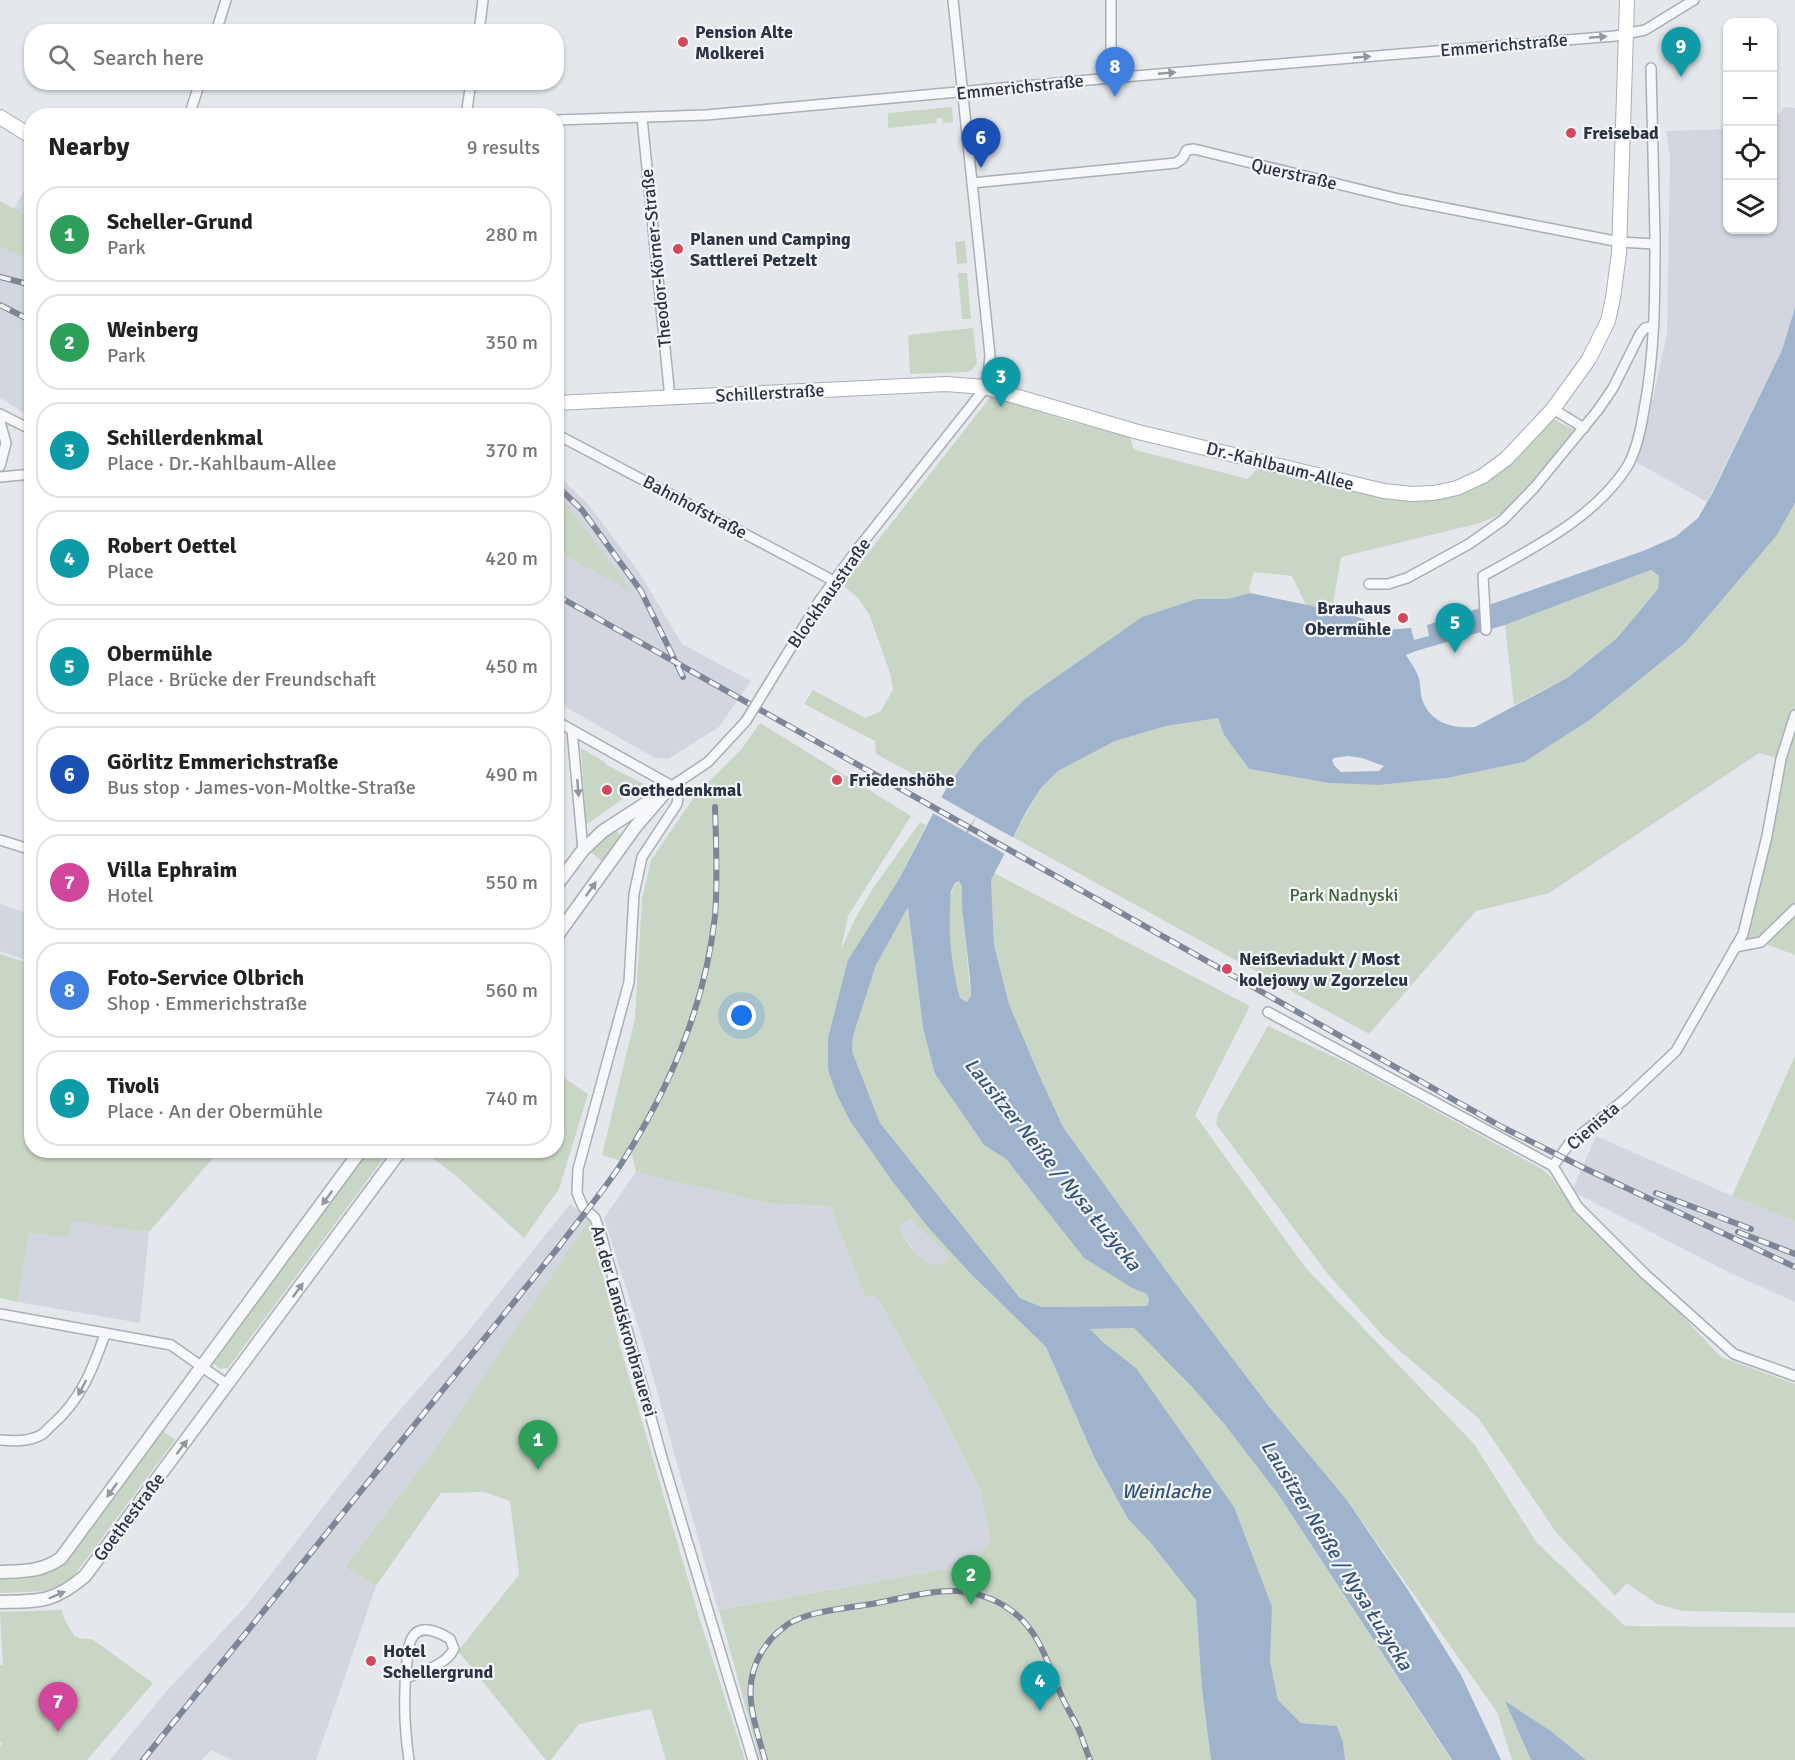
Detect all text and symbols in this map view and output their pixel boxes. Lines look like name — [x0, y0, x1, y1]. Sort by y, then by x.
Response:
map controls — [1723, 18, 1777, 234]
button: + — [1723, 18, 1777, 72]
place label: Pension Alte Molkerei — [695, 21, 793, 64]
search box — [24, 24, 564, 90]
street label: Emmerichstraße — [1439, 28, 1569, 62]
pin: 9 — [1662, 28, 1700, 77]
one-way arrow — [1588, 32, 1607, 42]
marker: Pension Alte Molkerei — [676, 35, 690, 49]
icon: search — [45, 41, 78, 74]
text: Search here — [93, 44, 204, 71]
pin: 8 — [1096, 48, 1134, 97]
one-way arrow — [1352, 52, 1371, 62]
one-way arrow — [1158, 68, 1177, 78]
street label: Emmerichstraße — [955, 69, 1085, 105]
button: − — [1723, 72, 1777, 126]
pin: 6 — [962, 118, 1000, 168]
place label: Freisebad — [1583, 122, 1659, 144]
marker: Freisebad — [1564, 126, 1578, 140]
button: locate — [1723, 126, 1777, 180]
text: Nearby — [48, 131, 129, 163]
text: 9 results — [467, 135, 540, 160]
street label: Querstraße — [1249, 153, 1339, 195]
street label: Theodor-Körner-Straße — [636, 168, 676, 348]
button: layers — [1723, 180, 1777, 234]
text: Scheller-Grund — [107, 208, 253, 235]
text: 1 — [64, 222, 75, 247]
text: 280 m — [485, 222, 538, 247]
place label: Planen und Camping Sattlerei Petzelt — [690, 228, 851, 271]
text: Park — [107, 235, 145, 260]
marker: Planen und Camping Sattlerei Petzelt — [671, 242, 685, 256]
text: Weinberg — [107, 316, 199, 343]
text: 2 — [64, 330, 75, 355]
text: 350 m — [485, 330, 538, 355]
text: Park — [107, 343, 145, 368]
pin: 3 — [982, 358, 1020, 407]
street label: Schillerstraße — [715, 379, 825, 407]
text: Schillerdenkmal — [107, 424, 263, 451]
street label: Dr.-Kahlbaum-Allee — [1204, 437, 1356, 495]
text: 3 — [64, 438, 75, 463]
text: 370 m — [485, 438, 538, 463]
text: Place · Dr.-Kahlbaum-Allee — [107, 451, 337, 476]
street label: Bahnhofstraße — [639, 470, 751, 544]
text: Robert Oettel — [107, 532, 237, 559]
street label: Blockhausstraße — [783, 534, 875, 652]
text: 4 — [64, 546, 75, 571]
text: 420 m — [485, 546, 538, 571]
text: Place — [107, 559, 154, 584]
place label: Brauhaus Obermühle — [1305, 597, 1391, 640]
pin: 5 — [1436, 604, 1474, 653]
marker: Brauhaus Obermühle — [1396, 611, 1410, 625]
text: Obermühle — [107, 640, 213, 667]
text: 5 — [64, 654, 75, 679]
text: 450 m — [485, 654, 538, 679]
text: Place · Brücke der Freundschaft — [107, 667, 376, 692]
text: Görlitz Emmerichstraße — [107, 748, 338, 775]
text: 6 — [64, 762, 75, 787]
text: 490 m — [485, 762, 538, 787]
place label: Friedenshöhe — [849, 769, 954, 791]
marker: Friedenshöhe — [830, 773, 844, 787]
text: Bus stop · James-von-Moltke-Straße — [107, 775, 416, 800]
one-way arrow — [573, 779, 583, 798]
place label: Goethedenkmal — [619, 779, 742, 801]
marker: Goethedenkmal — [600, 783, 614, 797]
text: Villa Ephraim — [107, 856, 237, 883]
text: 7 — [64, 870, 75, 895]
text: 550 m — [485, 870, 538, 895]
one-way arrow — [585, 882, 597, 898]
text: Hotel — [107, 883, 153, 908]
park label: Park Nadnyski — [1290, 884, 1398, 906]
place label: Neißeviadukt / Most kolejowy w Zgorzelcu — [1239, 948, 1408, 991]
marker: Neißeviadukt / Most kolejowy w Zgorzelcu — [1220, 962, 1234, 976]
text: Foto-Service Olbrich — [107, 964, 304, 991]
text: 8 — [64, 978, 75, 1003]
text: 560 m — [485, 978, 538, 1003]
text: Shop · Emmerichstraße — [107, 991, 307, 1016]
your location — [727, 1001, 756, 1030]
water label: Lausitzer Neiße / Nysa Łużycka — [959, 1053, 1147, 1276]
text: Tivoli — [107, 1072, 160, 1099]
text: 9 — [64, 1086, 75, 1111]
text: 740 m — [485, 1086, 538, 1111]
street label: Cienista — [1562, 1097, 1624, 1155]
text: Place · An der Obermühle — [107, 1099, 323, 1124]
one-way arrow — [321, 1190, 333, 1205]
street label: An der Landskronbrauerei — [586, 1223, 662, 1419]
one-way arrow — [292, 1283, 304, 1299]
one-way arrow — [77, 1380, 87, 1397]
pin: 1 — [518, 1420, 558, 1470]
water label: Lausitzer Neiße / Nysa Łużycka — [1255, 1436, 1418, 1676]
one-way arrow — [175, 1439, 188, 1455]
street label: Goethestraße — [89, 1468, 169, 1566]
water label: Weinlache — [1122, 1479, 1211, 1504]
one-way arrow — [106, 1483, 118, 1498]
pin: 2 — [952, 1556, 990, 1605]
one-way arrow — [49, 1590, 67, 1600]
place label: Hotel Schellergrund — [383, 1640, 494, 1683]
marker: Hotel Schellergrund — [364, 1654, 378, 1668]
pin: 4 — [1020, 1662, 1060, 1711]
pin: 7 — [38, 1682, 78, 1732]

